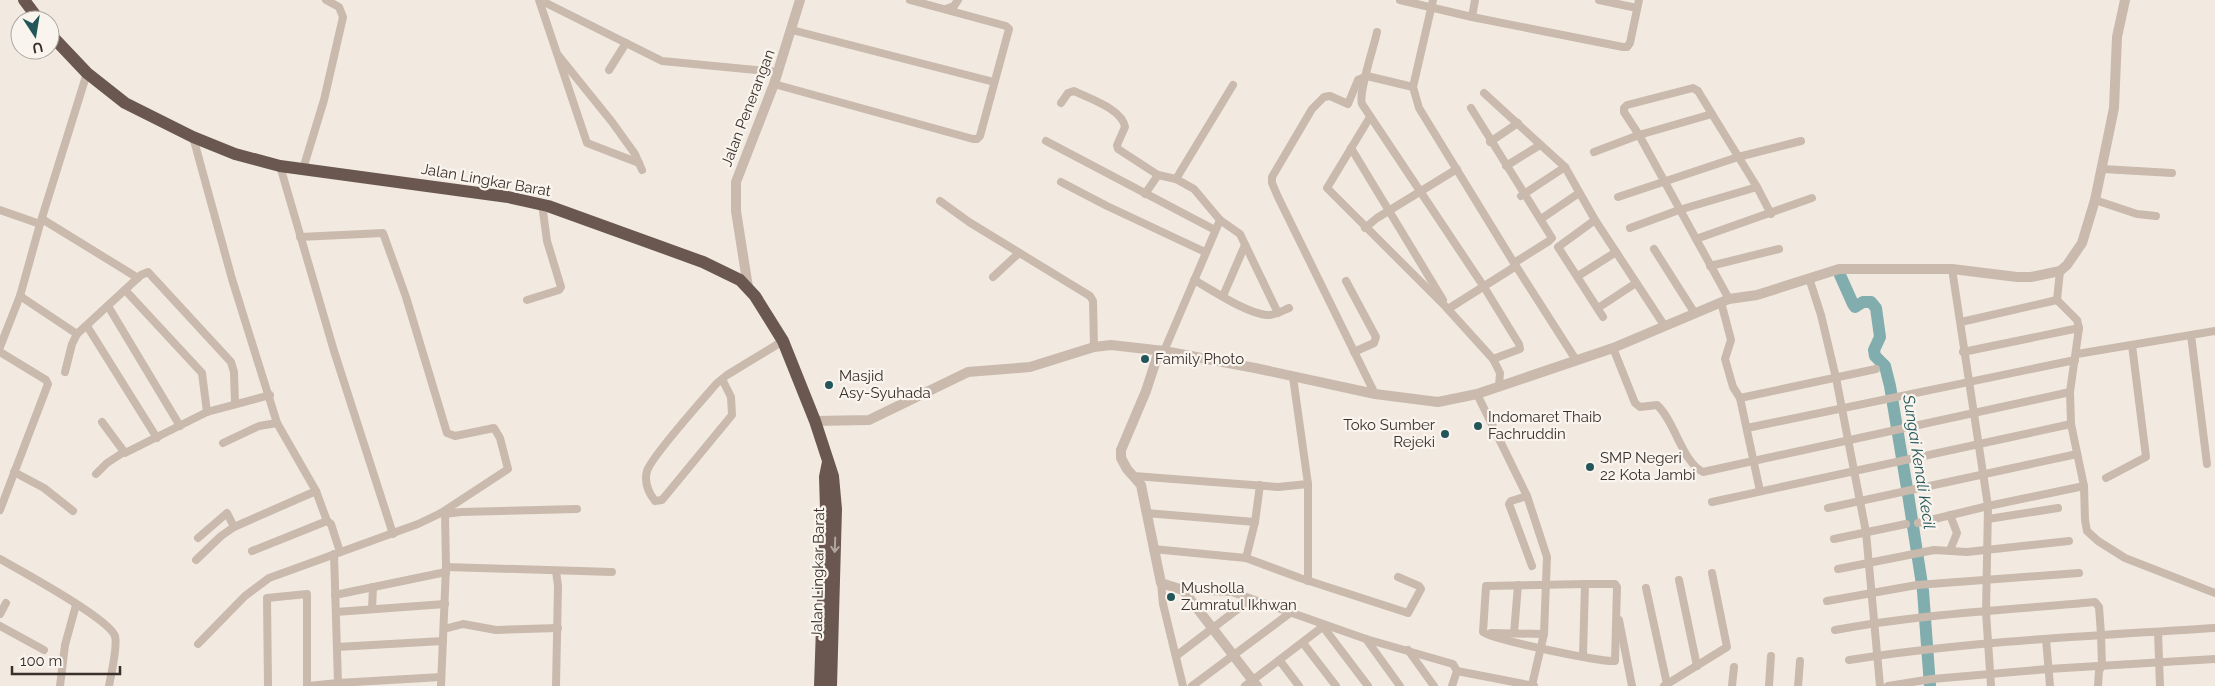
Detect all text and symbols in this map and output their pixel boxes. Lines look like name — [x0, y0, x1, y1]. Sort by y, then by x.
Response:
north arrow — [10, 10, 60, 60]
text: U — [31, 39, 45, 57]
street label: Jalan Penerangan — [717, 47, 779, 169]
street label: Jalan Lingkar Barat — [420, 160, 552, 200]
place label: Family Photo — [1155, 350, 1244, 368]
marker: Family Photo — [1139, 353, 1151, 365]
place label: Masjid Asy-Syuhada — [839, 367, 931, 402]
marker: Masjid Asy-Syuhada — [823, 379, 835, 391]
water label: Sungai Kenali Kecil — [1899, 393, 1939, 531]
place label: Indomaret Thaib Fachruddin — [1488, 408, 1601, 443]
place label: Toko Sumber Rejeki — [1343, 416, 1436, 451]
marker: Indomaret Thaib Fachruddin — [1472, 420, 1484, 432]
marker: Toko Sumber Rejeki — [1439, 428, 1451, 440]
place label: SMP Negeri 22 Kota Jambi — [1600, 449, 1696, 484]
marker: SMP Negeri 22 Kota Jambi — [1584, 461, 1596, 473]
street label: Jalan Lingkar Barat — [808, 507, 828, 639]
one-way arrow — [830, 536, 840, 552]
place label: Musholla Zumratul Ikhwan — [1181, 579, 1297, 614]
marker: Musholla Zumratul Ikhwan — [1165, 591, 1177, 603]
scale bar — [12, 644, 120, 676]
text: 100 m — [20, 652, 62, 670]

